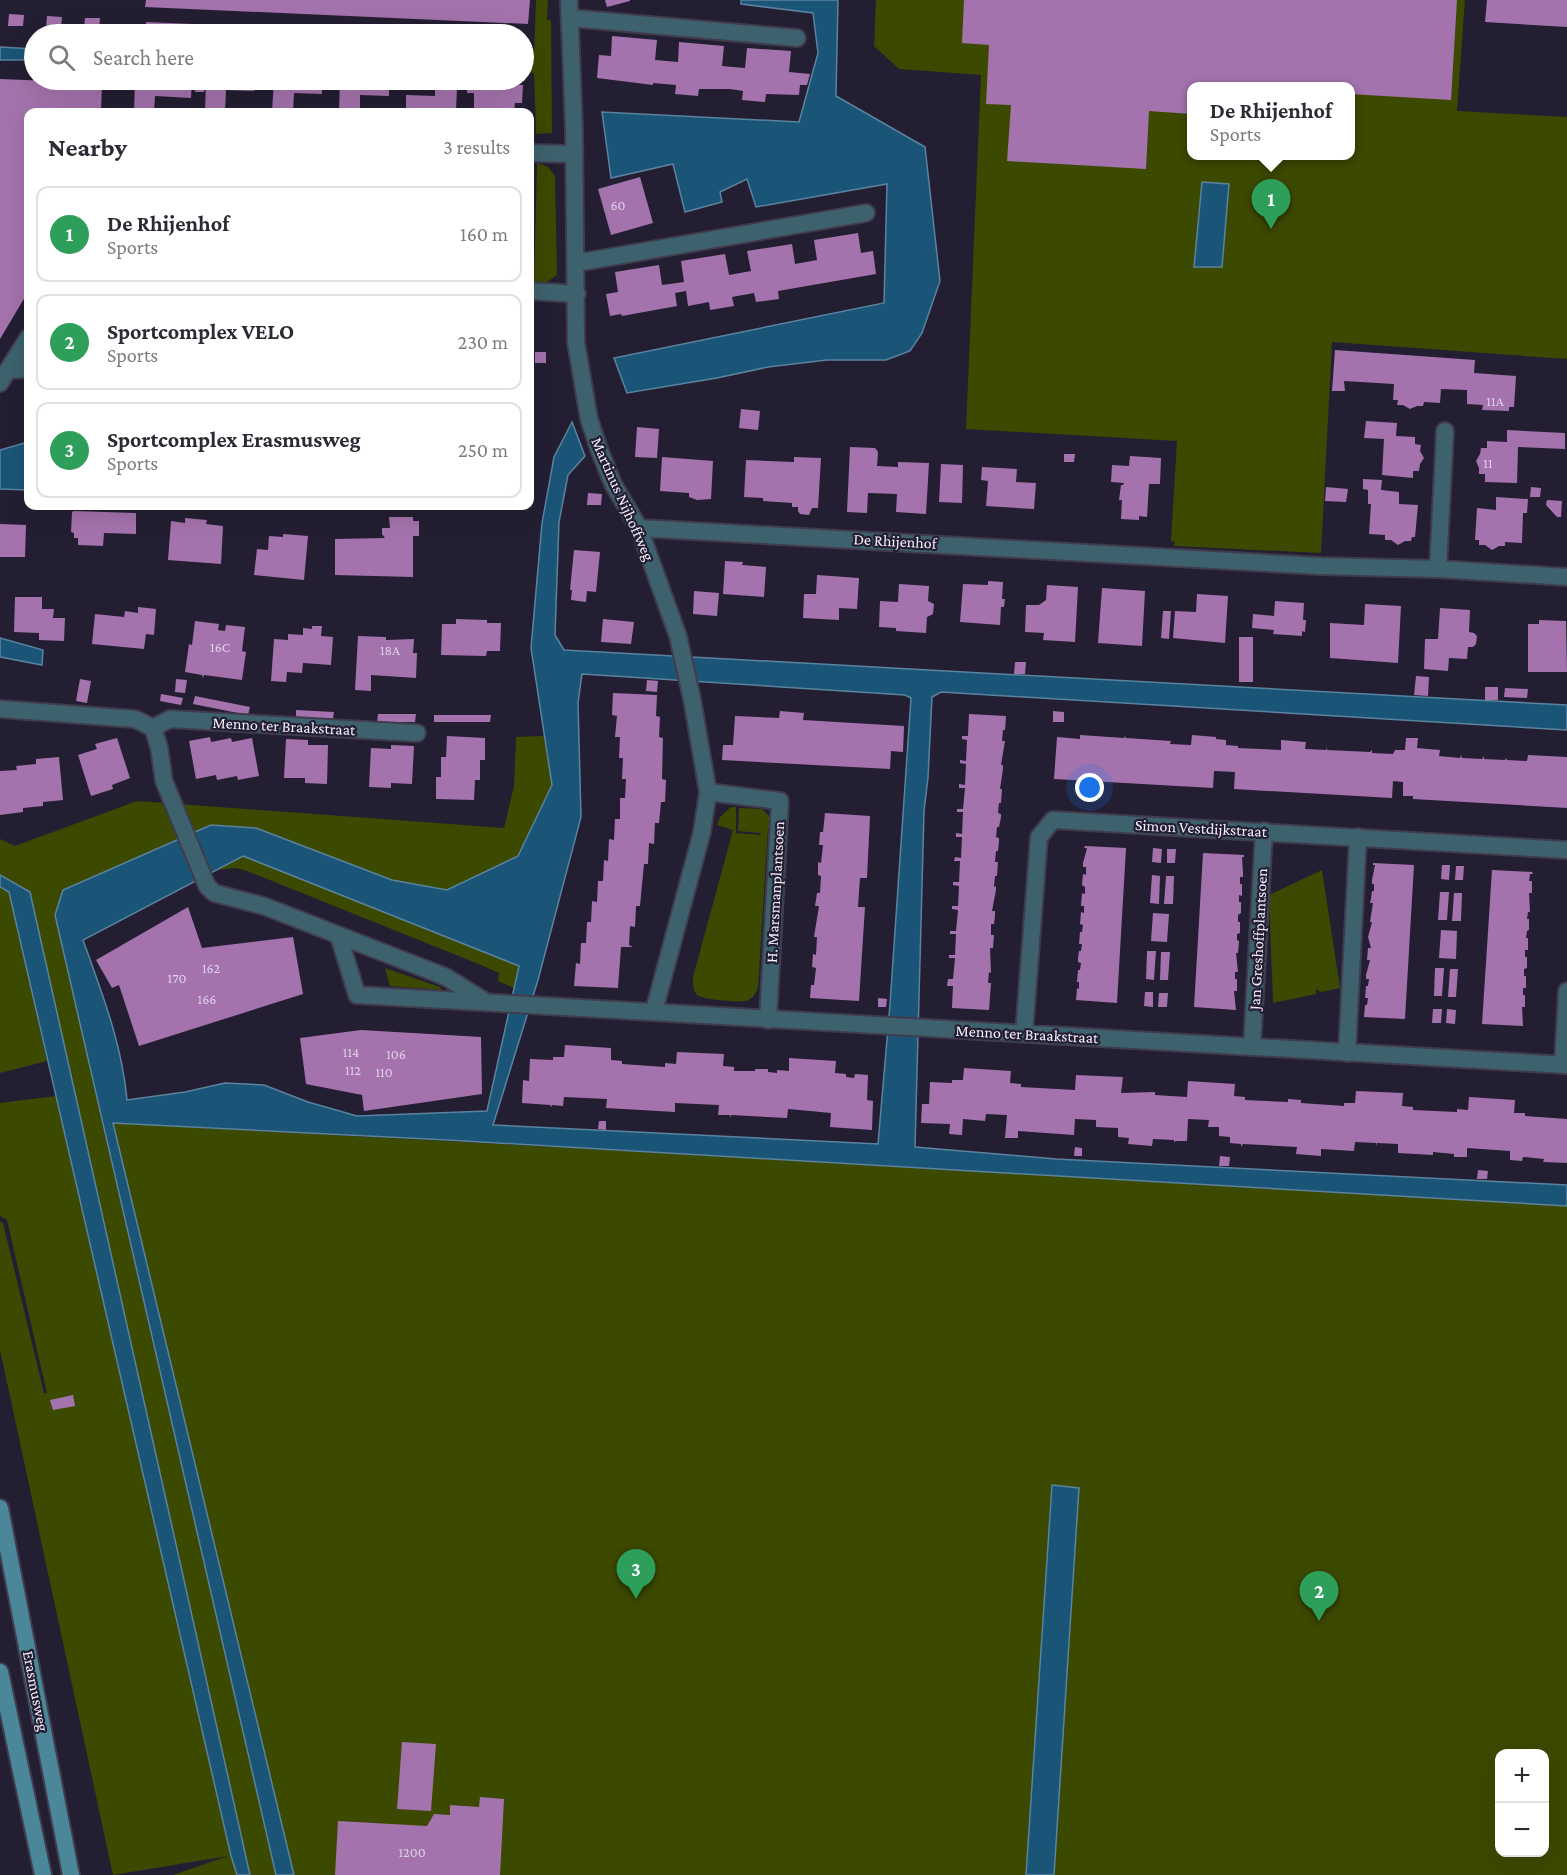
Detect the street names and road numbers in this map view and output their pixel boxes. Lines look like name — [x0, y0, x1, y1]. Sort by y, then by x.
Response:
street label: Martinus Nijhoffweg — [587, 435, 658, 564]
street label: De Rhijenhof — [853, 530, 938, 553]
street label: Menno ter Braakstraat — [212, 714, 357, 738]
street label: Simon Vestdijkstraat — [1134, 816, 1268, 841]
street label: H. Marsmanplantsoen — [763, 820, 788, 963]
street label: Jan Greshoffplantsoen — [1246, 867, 1271, 1012]
street label: Menno ter Braakstraat — [955, 1022, 1100, 1046]
street label: Erasmusweg — [19, 1649, 52, 1733]

